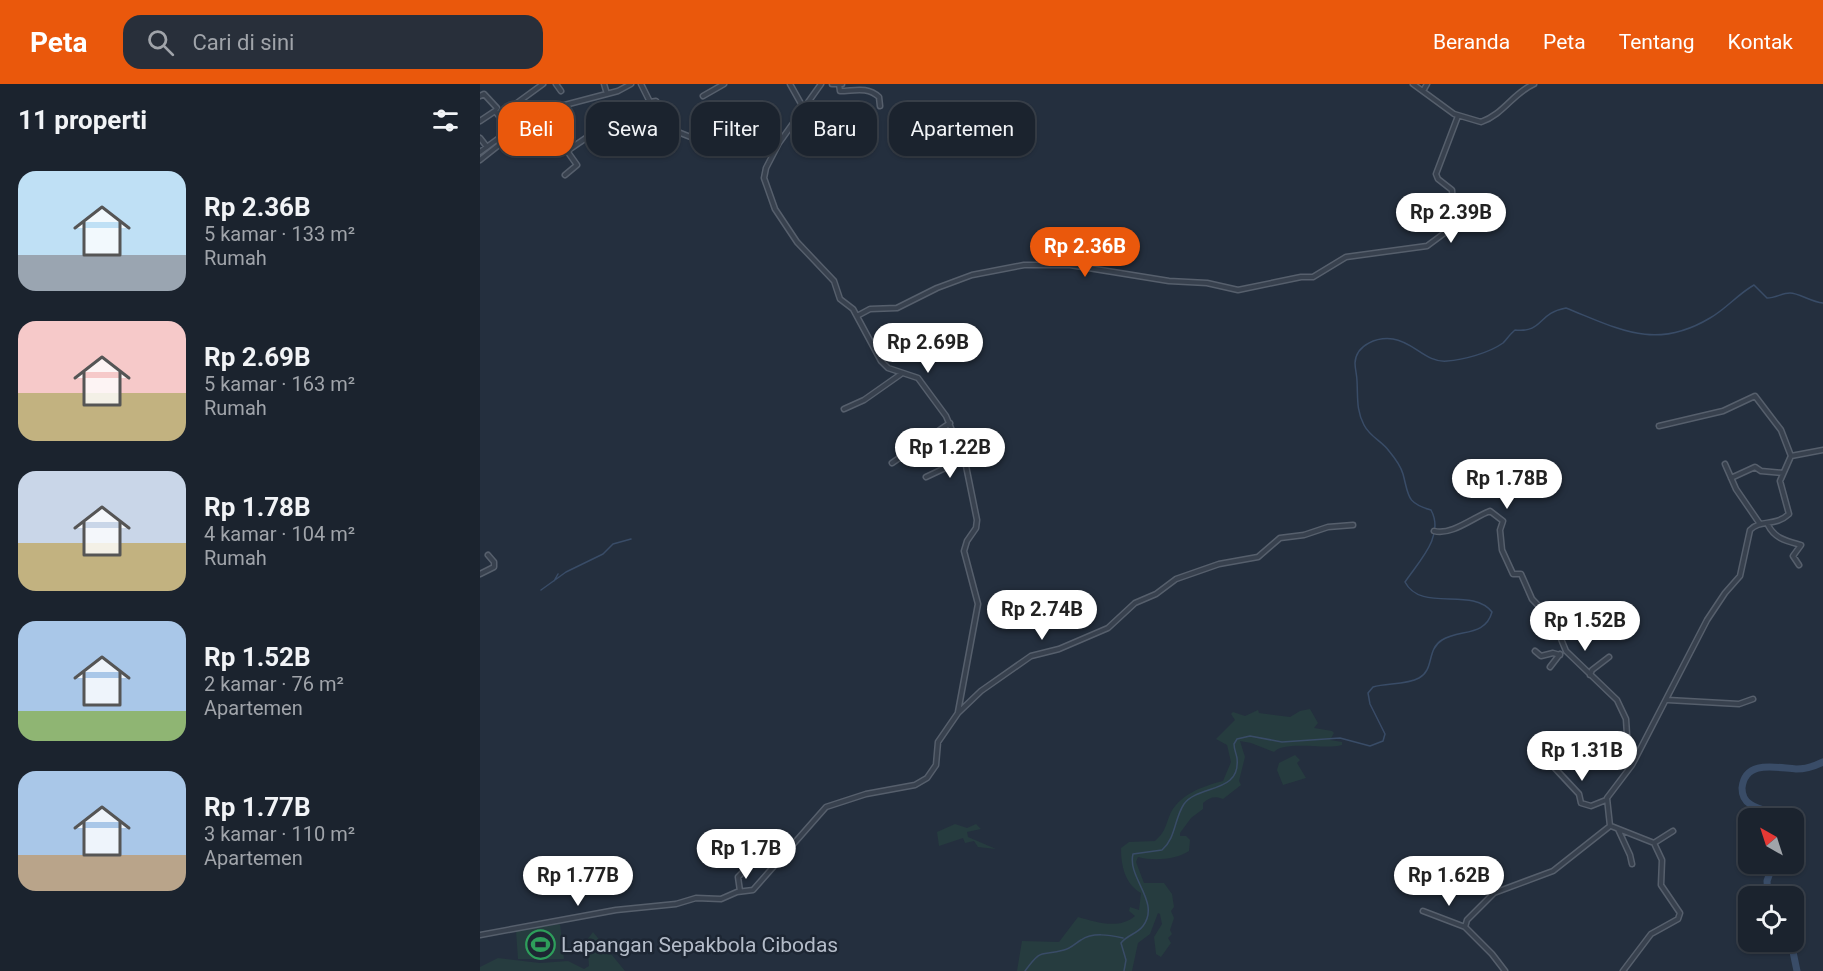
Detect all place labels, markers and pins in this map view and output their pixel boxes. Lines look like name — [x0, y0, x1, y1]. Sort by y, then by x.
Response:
pin: Rp 2.39B — [1389, 193, 1513, 244]
pin: Rp 2.36B — [1023, 227, 1147, 278]
pin: Rp 2.69B — [866, 323, 990, 374]
pin: Rp 1.22B — [888, 428, 1012, 479]
pin: Rp 1.78B — [1445, 459, 1569, 510]
pin: Rp 2.74B — [980, 590, 1104, 641]
pin: Rp 1.52B — [1523, 601, 1647, 652]
pin: Rp 1.31B — [1520, 731, 1644, 782]
pin: Rp 1.7B — [691, 829, 801, 880]
pin: Rp 1.77B — [516, 856, 640, 907]
pin: Rp 1.62B — [1387, 856, 1511, 907]
sports icon: Lapangan Sepakbola Cibodas — [524, 929, 556, 961]
place label: Lapangan Sepakbola Cibodas — [561, 933, 838, 957]

